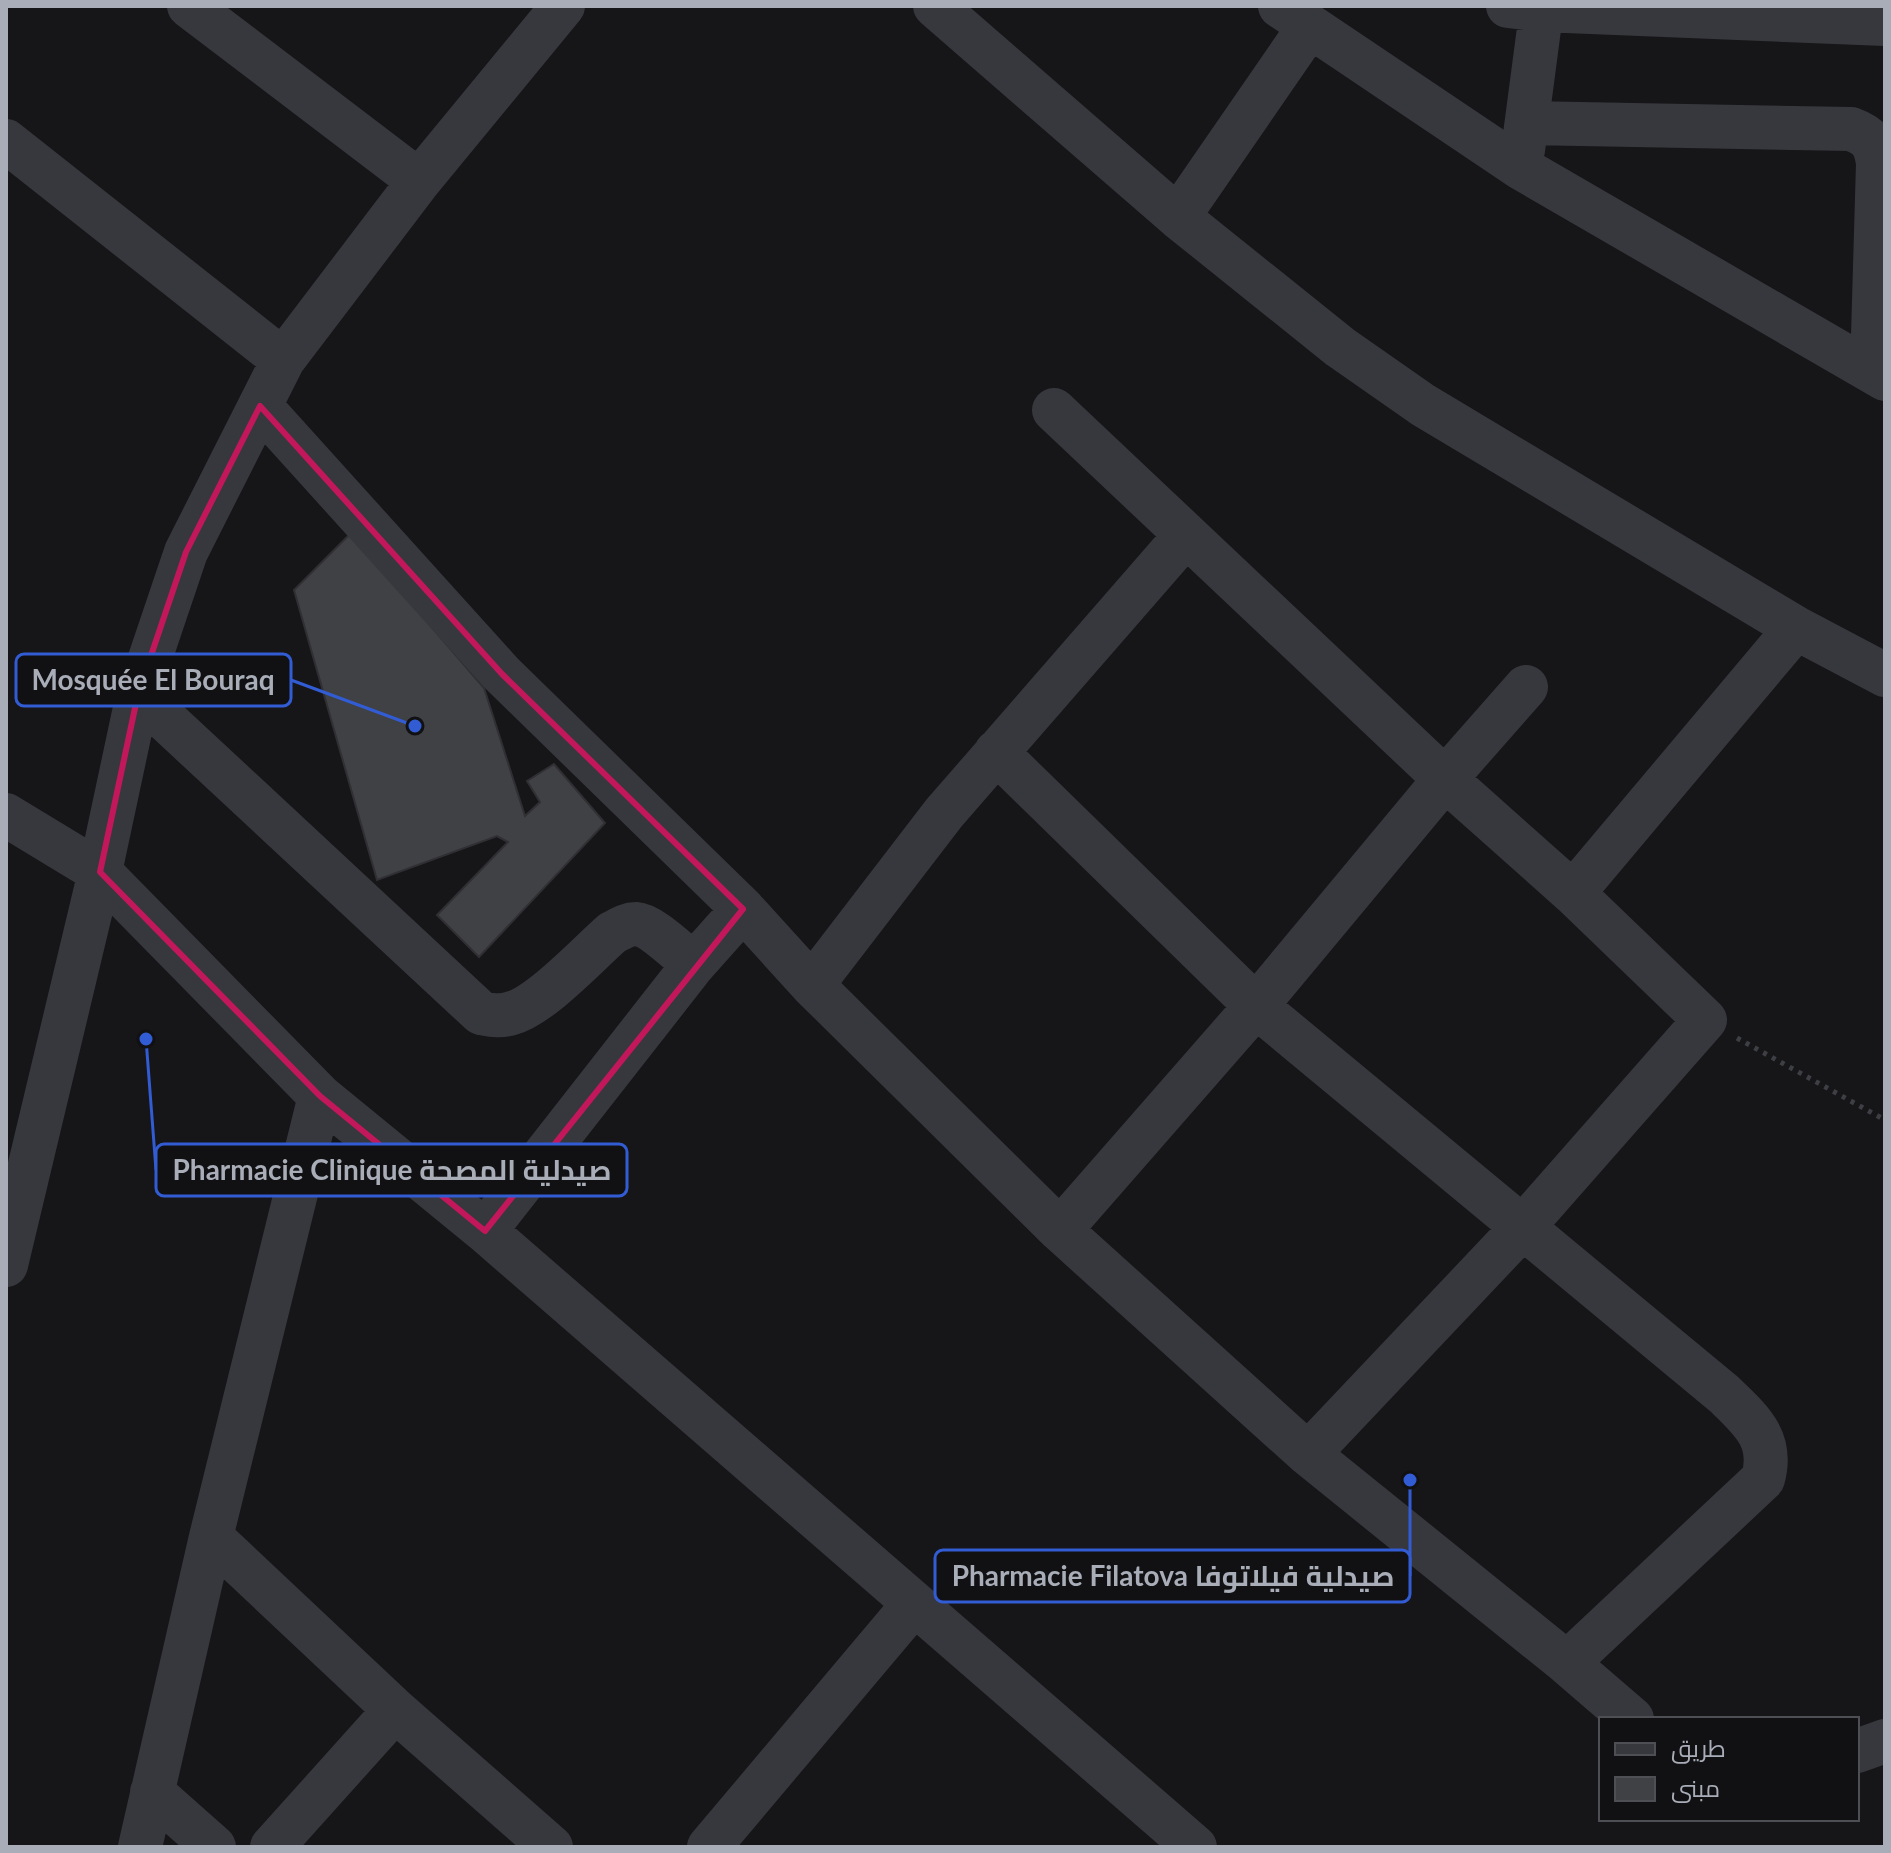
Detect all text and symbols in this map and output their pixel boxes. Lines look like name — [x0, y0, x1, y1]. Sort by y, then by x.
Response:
callout: Mosquée El Bouraq — [16, 654, 291, 706]
text: Mosquée El Bouraq — [31, 662, 275, 696]
callout: Pharmacie Clinique صيدلية المصحة — [156, 1144, 627, 1196]
text: Pharmacie Clinique صيدلية المصحة — [173, 1152, 611, 1186]
callout: Pharmacie Filatova صيدلية فيلاتوفا — [935, 1550, 1410, 1602]
text: Pharmacie Filatova صيدلية فيلاتوفا — [952, 1558, 1394, 1593]
legend — [1599, 1717, 1859, 1821]
text: طريق — [1671, 1733, 1726, 1764]
text: مبنى — [1671, 1773, 1720, 1803]

